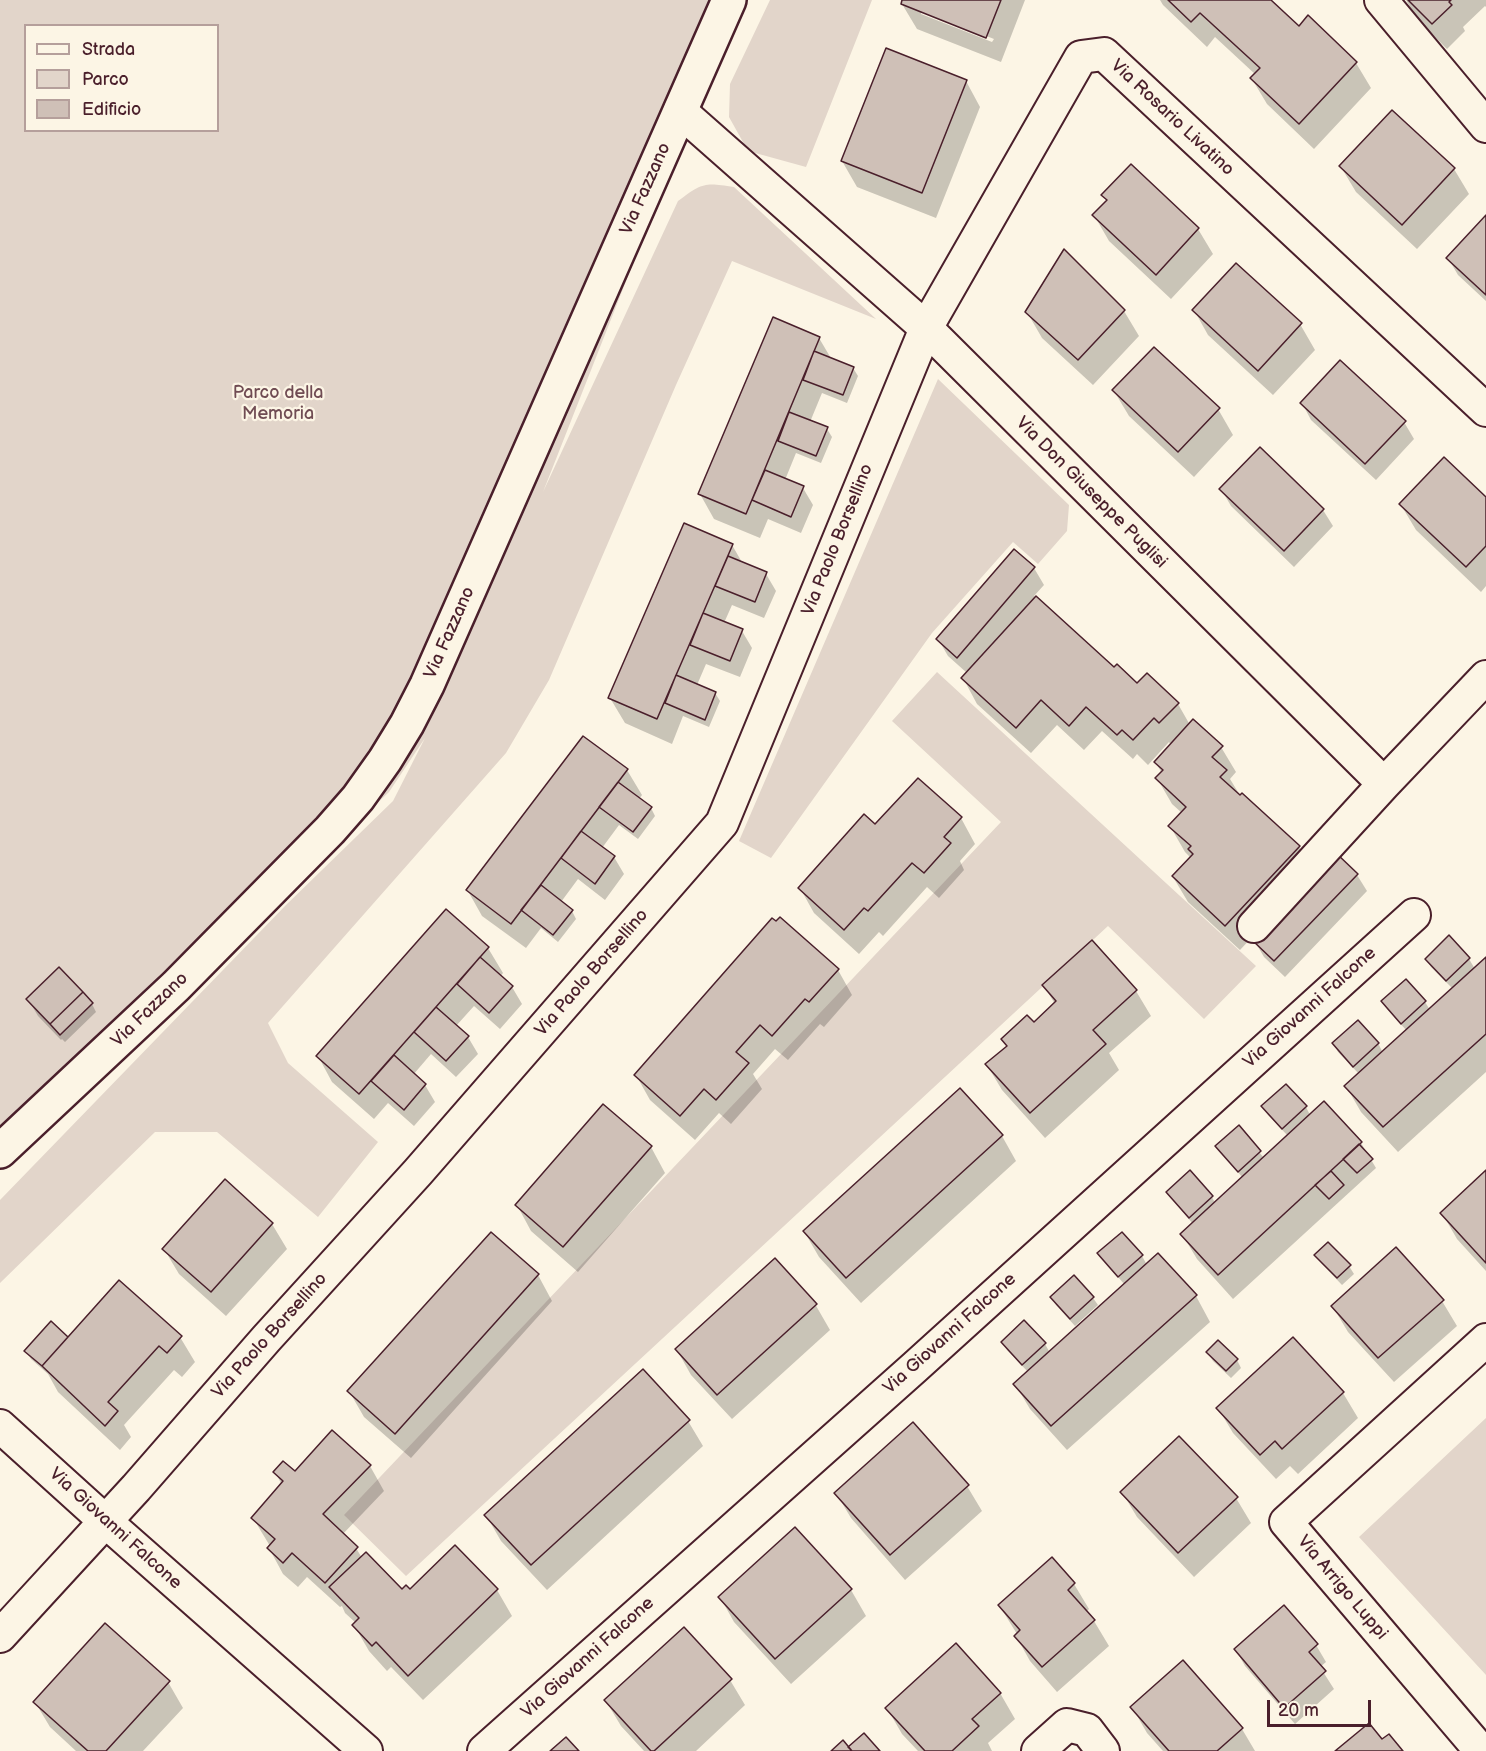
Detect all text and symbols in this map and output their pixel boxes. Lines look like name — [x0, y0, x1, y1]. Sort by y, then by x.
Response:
legend — [24, 24, 219, 132]
text: Strada — [82, 39, 135, 60]
street label: Via Rosario Livatino — [1106, 55, 1238, 181]
text: Parco — [82, 69, 129, 90]
text: Edificio — [82, 99, 141, 120]
street label: Via Fazzano — [616, 140, 676, 238]
park label: Parco della Memoria — [233, 382, 323, 424]
street label: Via Don Giuseppe Puglisi — [1011, 413, 1171, 573]
street label: Via Paolo Borsellino — [798, 461, 878, 619]
street label: Via Fazzano — [420, 584, 480, 682]
street label: Via Paolo Borsellino — [531, 905, 653, 1041]
street label: Via Giovanni Falcone — [1239, 943, 1381, 1073]
street label: Via Fazzano — [107, 968, 193, 1052]
street label: Via Paolo Borsellino — [208, 1269, 332, 1403]
street label: Via Giovanni Falcone — [879, 1269, 1021, 1399]
street label: Via Giovanni Falcone — [44, 1464, 186, 1594]
street label: Via Arrigo Luppi — [1292, 1531, 1392, 1645]
street label: Via Giovanni Falcone — [517, 1593, 659, 1723]
scale bar — [1270, 1688, 1374, 1726]
text: 20 m — [1278, 1700, 1319, 1721]

